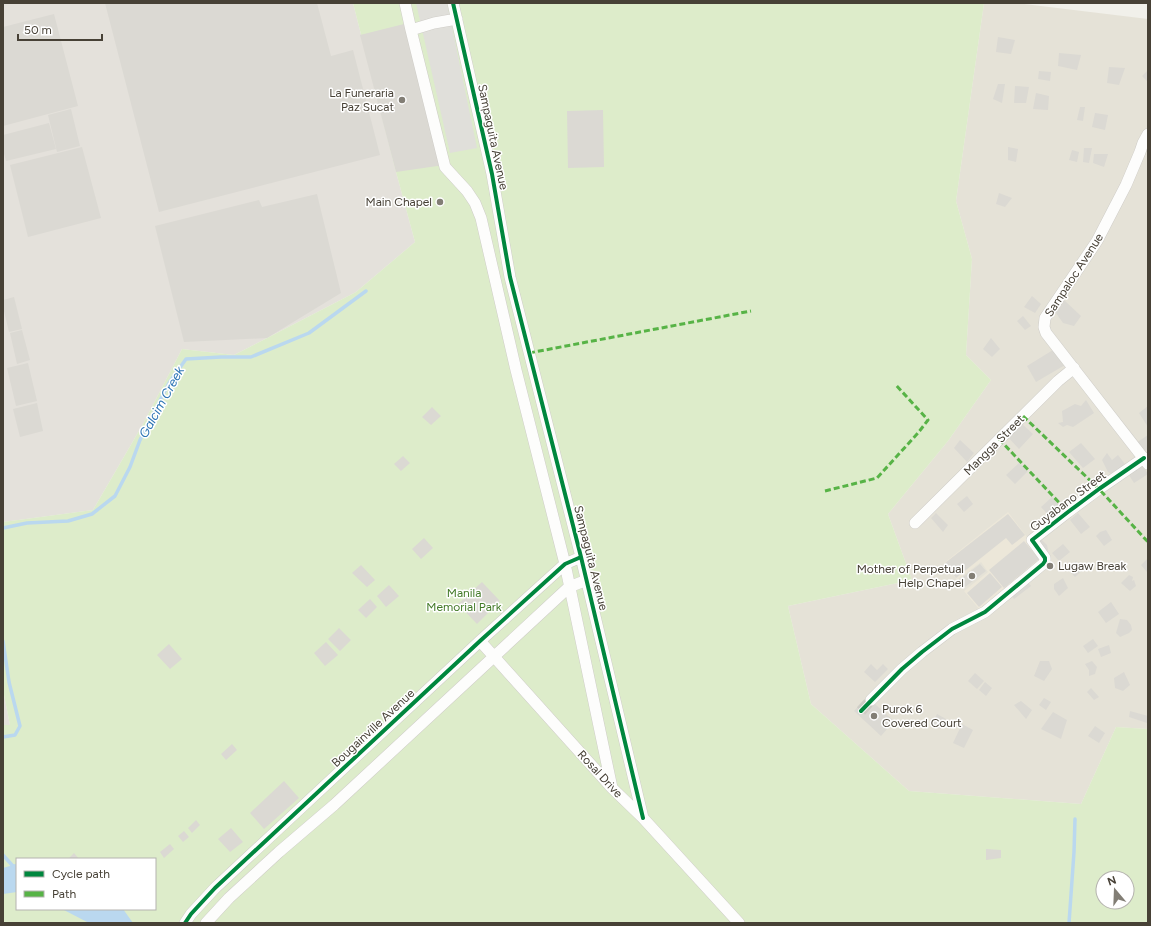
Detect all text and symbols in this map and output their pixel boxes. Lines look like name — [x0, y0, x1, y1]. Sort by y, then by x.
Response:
scale bar — [18, 16, 102, 42]
text: 50 m — [24, 23, 52, 37]
street label: Sampaguita Avenue — [475, 83, 511, 192]
place label: La Funeraria Paz Sucat — [329, 86, 394, 114]
marker: La Funeraria Paz Sucat — [397, 95, 407, 105]
place label: Main Chapel — [366, 195, 432, 209]
marker: Main Chapel — [435, 197, 445, 207]
street label: Sampaloc Avenue — [1042, 230, 1106, 319]
water label: Galcim Creek — [136, 363, 187, 440]
street label: Mangga Street — [961, 412, 1027, 478]
street label: Guyabano Street — [1027, 468, 1109, 534]
street label: Sampaguita Avenue — [571, 504, 611, 612]
place label: Lugaw Break — [1058, 559, 1126, 573]
marker: Lugaw Break — [1045, 561, 1055, 571]
place label: Mother of Perpetual Help Chapel — [857, 562, 964, 590]
marker: Mother of Perpetual Help Chapel — [967, 571, 977, 581]
park label: Manila Memorial Park — [426, 586, 502, 614]
street label: Bougainville Avenue — [329, 686, 418, 770]
place label: Purok 6 Covered Court — [882, 702, 962, 730]
marker: Purok 6 Covered Court — [869, 711, 879, 721]
street label: Rosal Drive — [575, 747, 626, 801]
legend — [16, 858, 156, 910]
text: Cycle path — [52, 867, 110, 881]
north arrow — [1095, 870, 1135, 910]
text: N — [1106, 873, 1118, 889]
text: Path — [52, 887, 76, 901]

